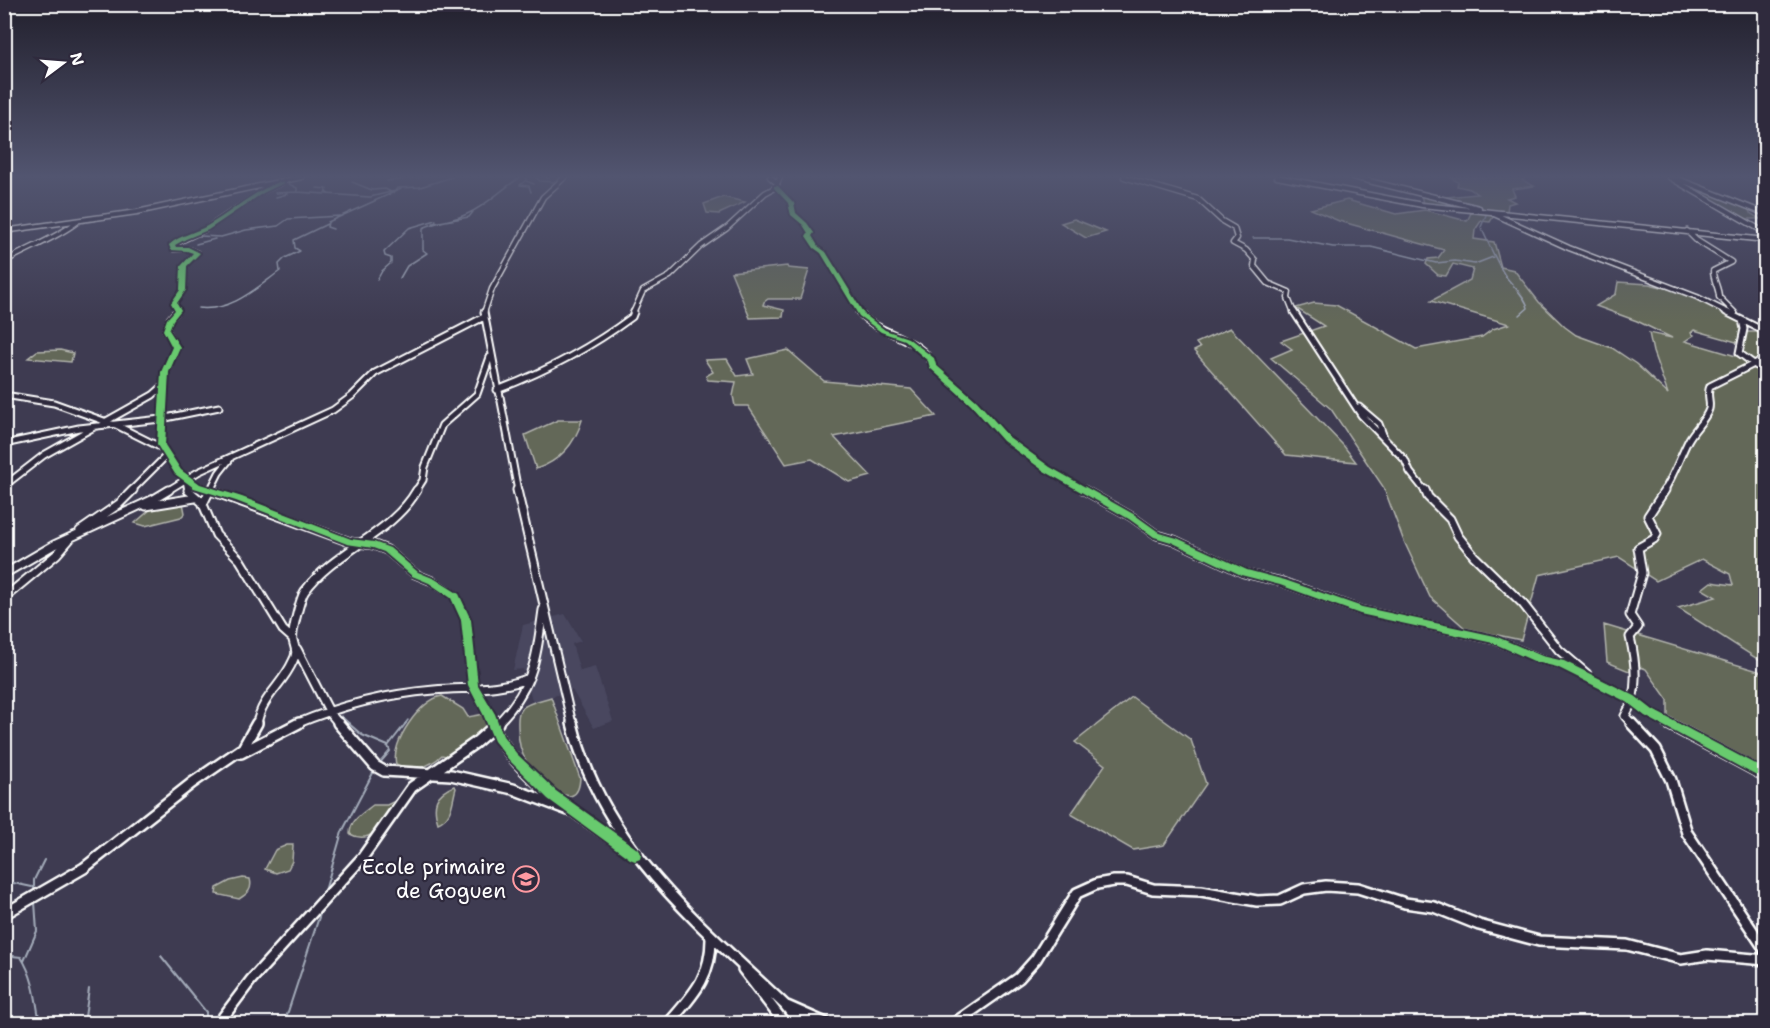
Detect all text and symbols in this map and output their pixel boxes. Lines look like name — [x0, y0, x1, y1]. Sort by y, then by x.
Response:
north arrow — [33, 33, 93, 93]
text: N — [65, 50, 89, 68]
place label: Ecole primaire de Goguen — [362, 853, 506, 905]
school or university icon: Ecole primaire de Goguen — [511, 864, 541, 894]

